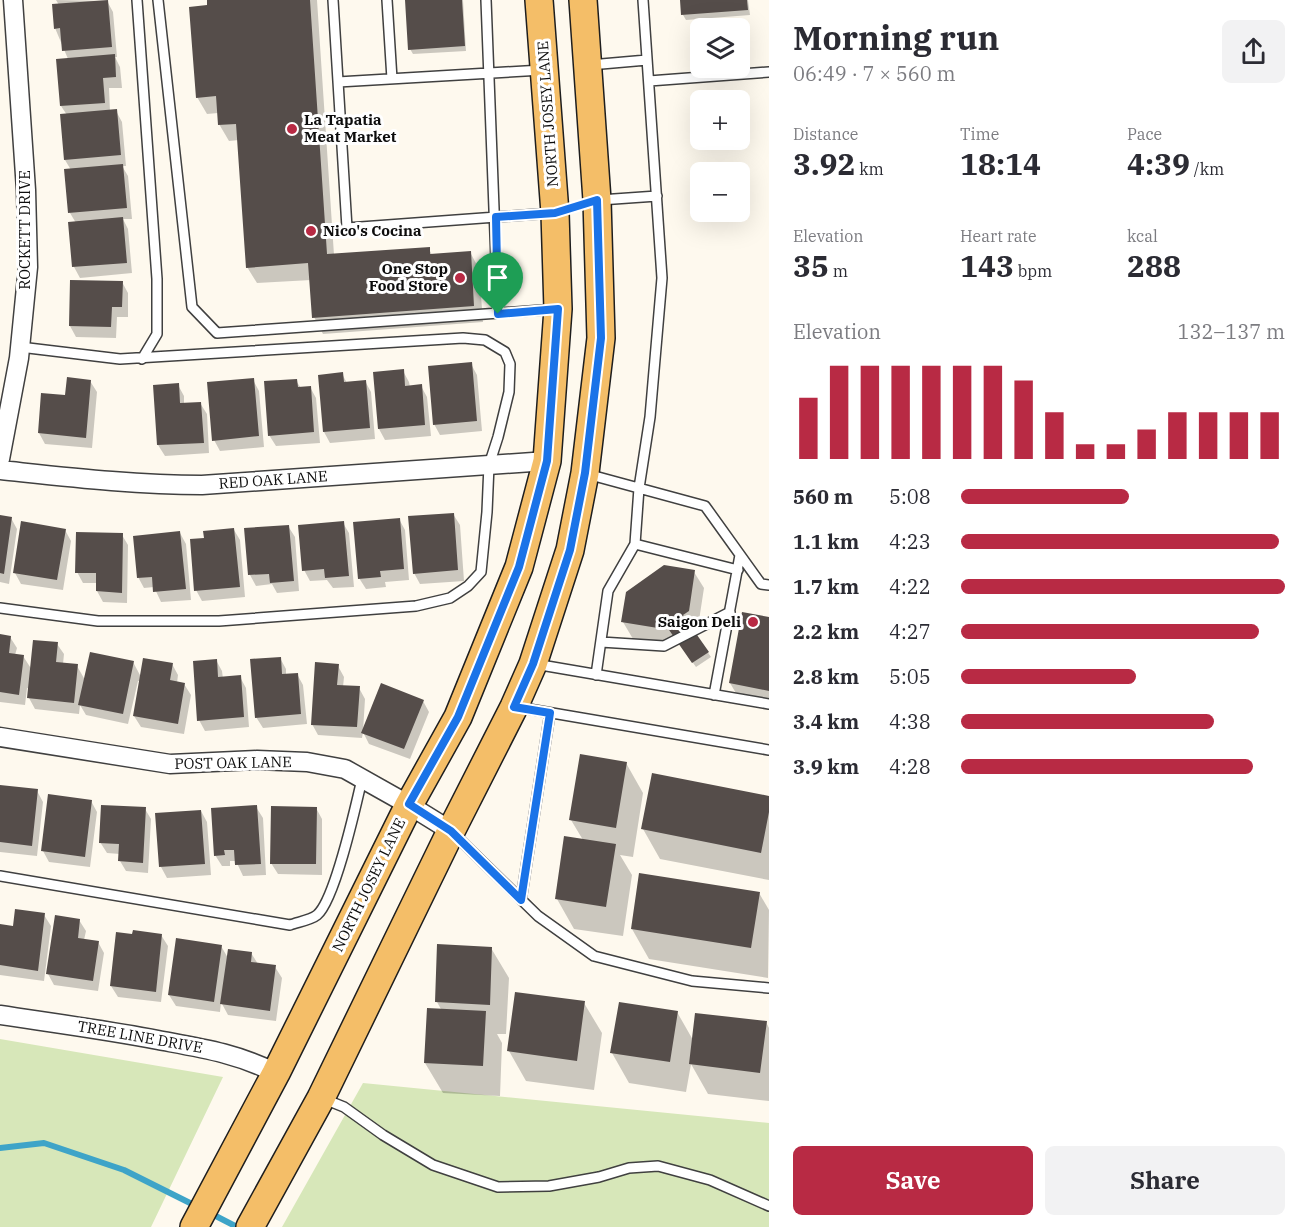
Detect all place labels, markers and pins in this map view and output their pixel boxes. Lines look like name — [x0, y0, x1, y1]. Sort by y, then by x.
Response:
place label: La Tapatia Meat Market — [304, 110, 397, 146]
marker: La Tapatia Meat Market — [285, 122, 299, 136]
place label: Nico's Cocina — [323, 221, 422, 240]
marker: Nico's Cocina — [304, 224, 318, 238]
pin — [472, 252, 523, 314]
place label: One Stop Food Store — [369, 259, 448, 295]
marker: One Stop Food Store — [453, 271, 467, 285]
place label: Saigon Deli — [658, 612, 741, 631]
marker: Saigon Deli — [746, 615, 760, 629]

